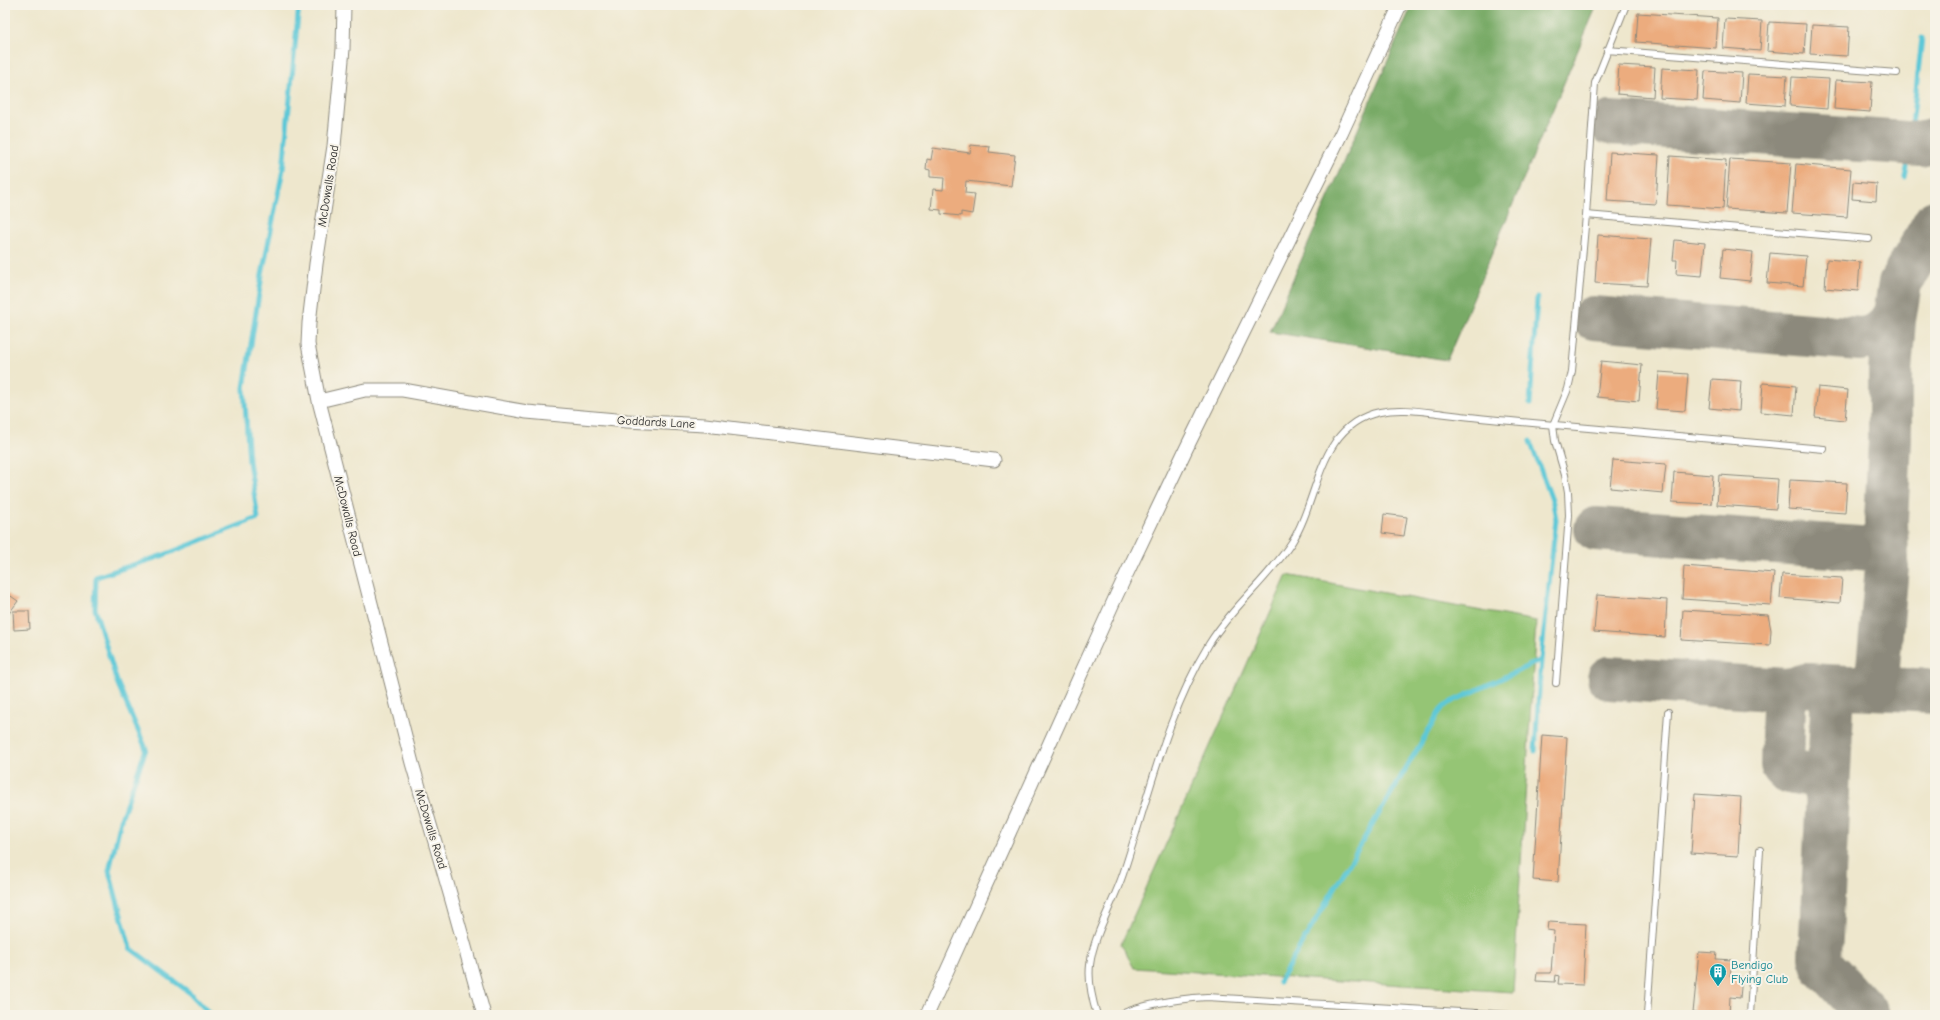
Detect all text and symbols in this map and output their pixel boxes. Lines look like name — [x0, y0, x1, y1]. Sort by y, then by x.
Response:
street label: McDowalls Road — [315, 144, 341, 228]
street label: Goddards Lane — [617, 413, 695, 431]
street label: McDowalls Road — [331, 474, 365, 558]
street label: McDowalls Road — [412, 787, 450, 871]
place label: Bendigo Flying Club — [1731, 958, 1788, 986]
building icon: Bendigo Flying Club — [1708, 962, 1728, 987]

